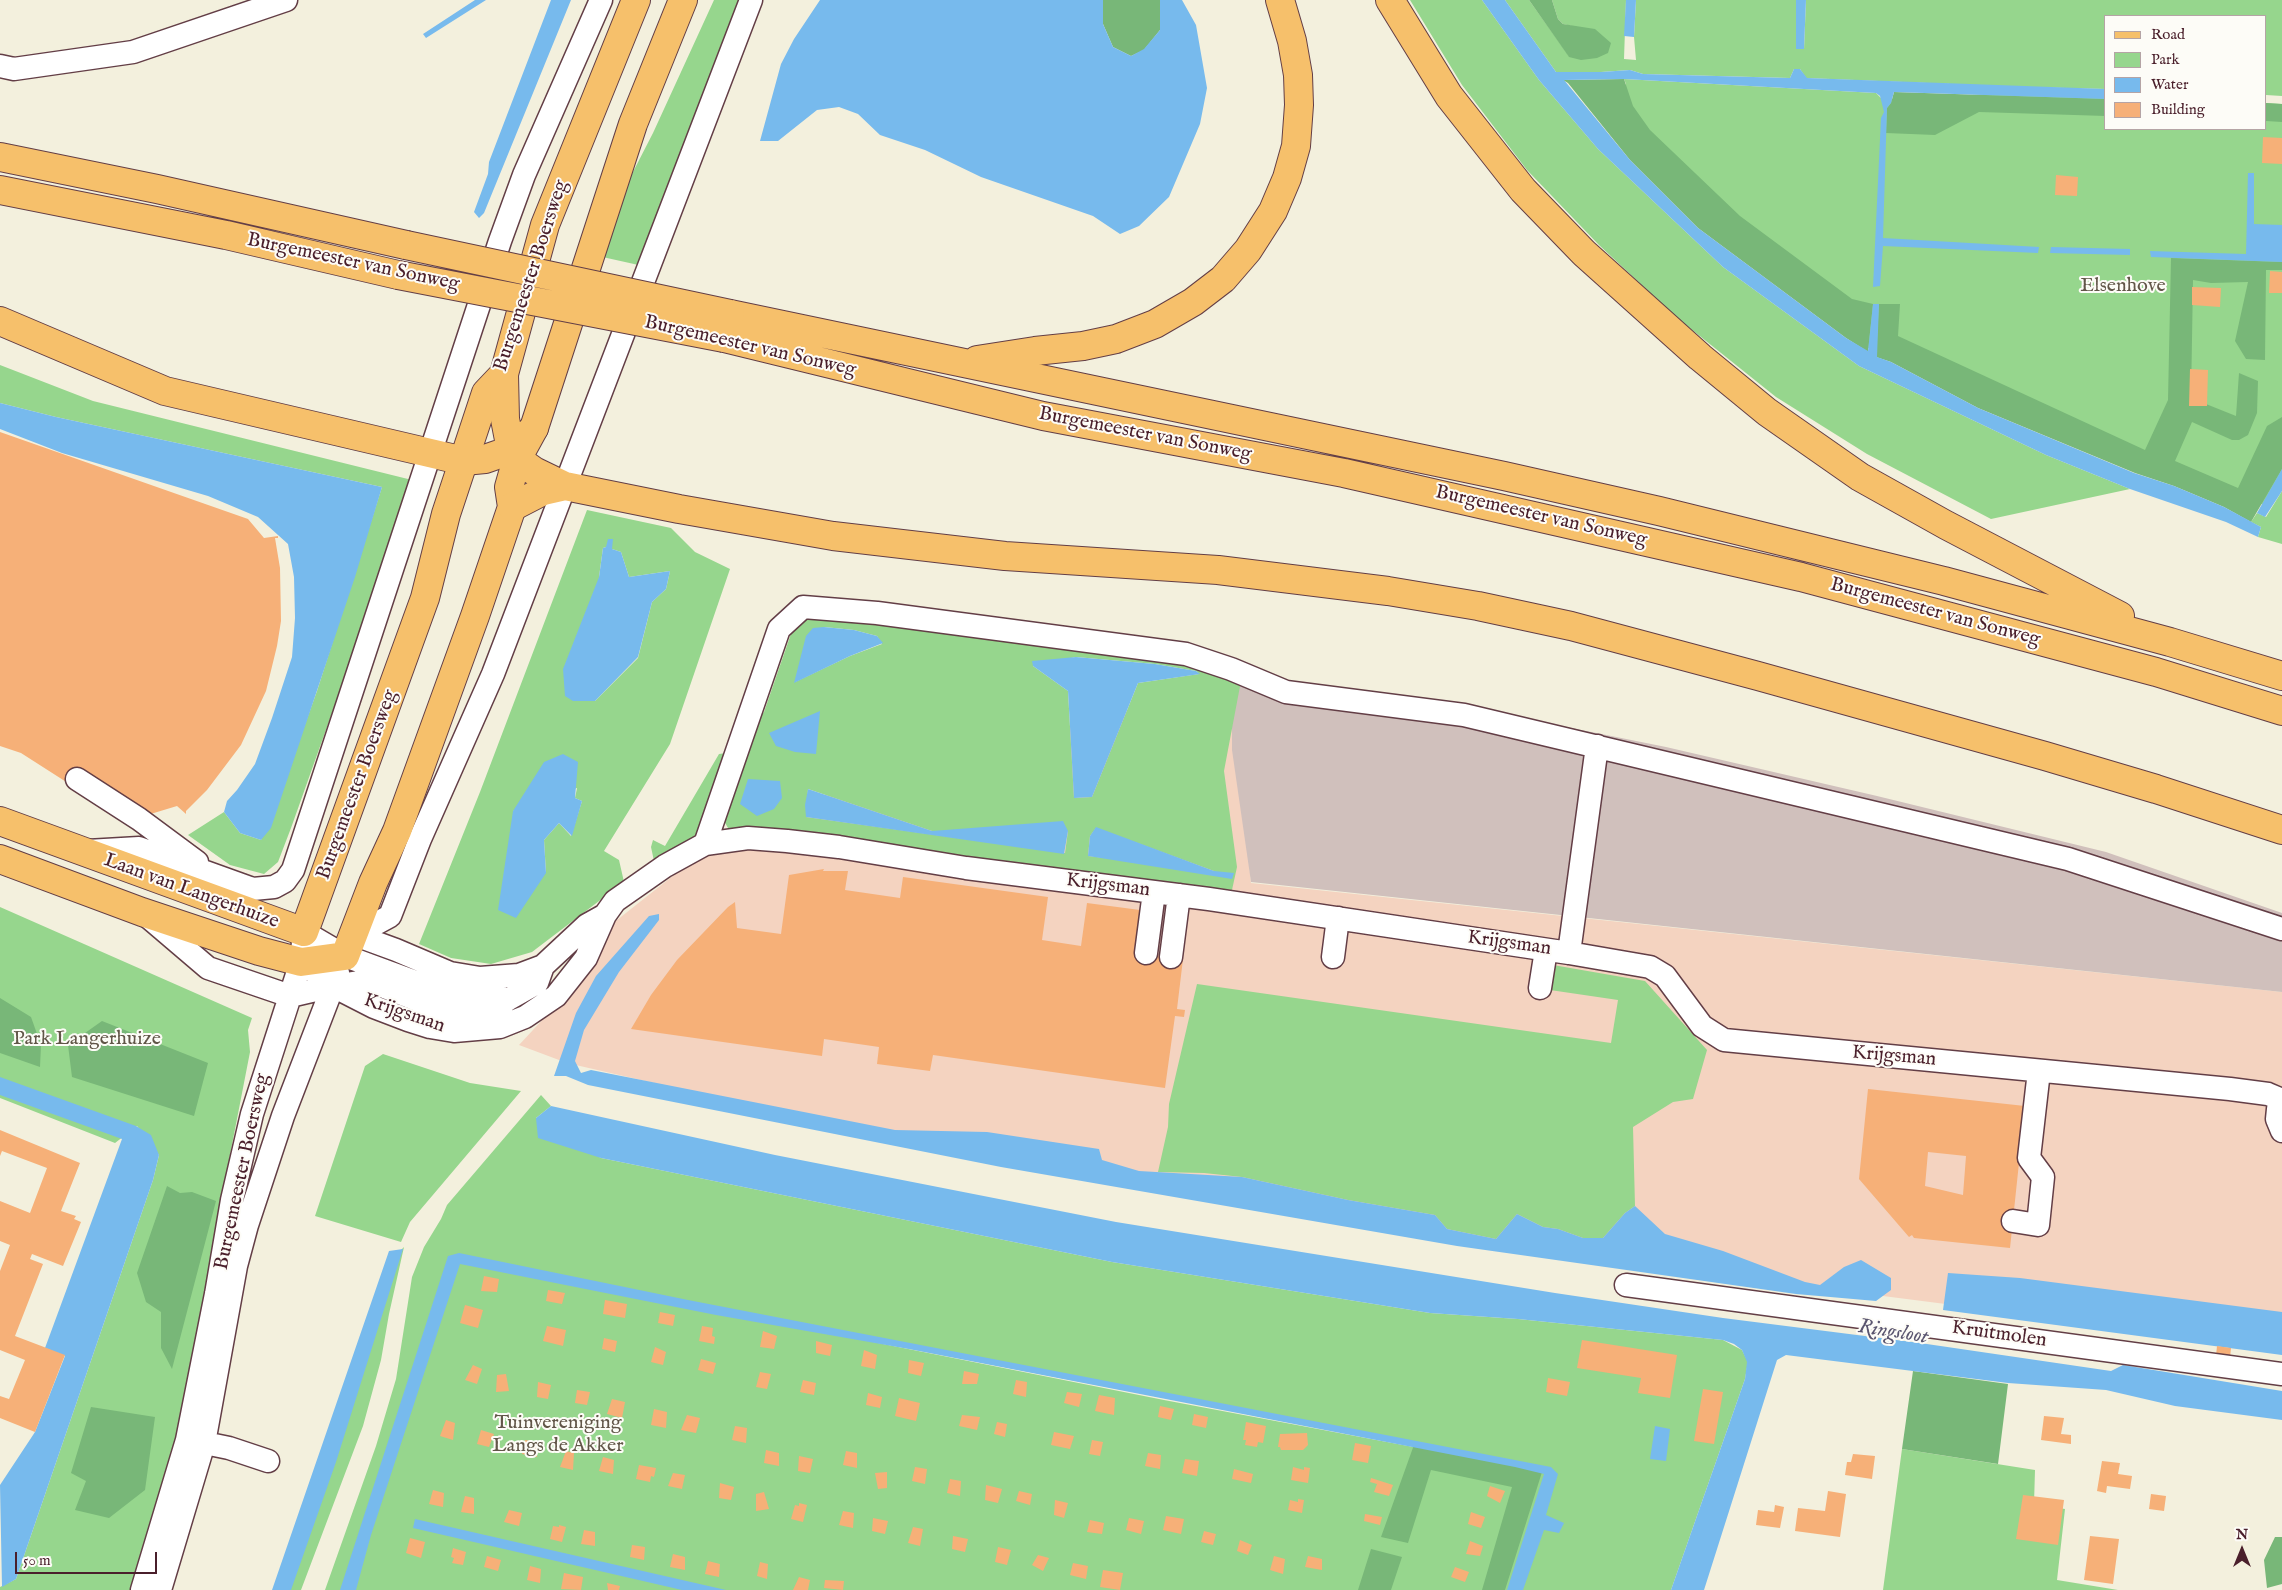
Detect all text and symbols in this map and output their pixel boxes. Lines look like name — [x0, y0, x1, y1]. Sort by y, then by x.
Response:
legend — [2104, 15, 2267, 130]
text: Road — [2151, 25, 2185, 44]
text: Park — [2151, 50, 2180, 69]
text: Water — [2151, 75, 2188, 94]
text: Building — [2151, 100, 2205, 119]
street label: Burgemeester Boersweg — [490, 177, 574, 375]
street label: Burgemeester van Sonweg — [245, 229, 461, 297]
park label: Elsenhove — [2080, 275, 2166, 299]
street label: Burgemeester van Sonweg — [642, 311, 858, 383]
street label: Burgemeester van Sonweg — [1036, 403, 1254, 467]
street label: Burgemeester van Sonweg — [1433, 481, 1649, 553]
street label: Burgemeester van Sonweg — [1827, 573, 2043, 653]
street label: Burgemeester Boersweg — [312, 687, 404, 883]
street label: Laan van Langerhuize — [100, 849, 282, 935]
street label: Krijgsman — [1065, 869, 1151, 903]
street label: Krijgsman — [1466, 926, 1552, 962]
street label: Krijgsman — [360, 989, 448, 1039]
park label: Park Langerhuize — [13, 1028, 161, 1052]
street label: Krijgsman — [1851, 1041, 1937, 1073]
street label: Burgemeester Boersweg — [210, 1072, 276, 1272]
water label: Ringsloot — [1856, 1315, 1930, 1351]
street label: Kruitmolen — [1950, 1316, 2048, 1354]
park label: Tuinvereniging Langs de Akker — [492, 1412, 624, 1459]
north arrow — [2217, 1525, 2267, 1575]
text: N — [2236, 1526, 2248, 1544]
scale bar — [18, 1542, 160, 1574]
text: 50 m — [23, 1551, 51, 1570]

